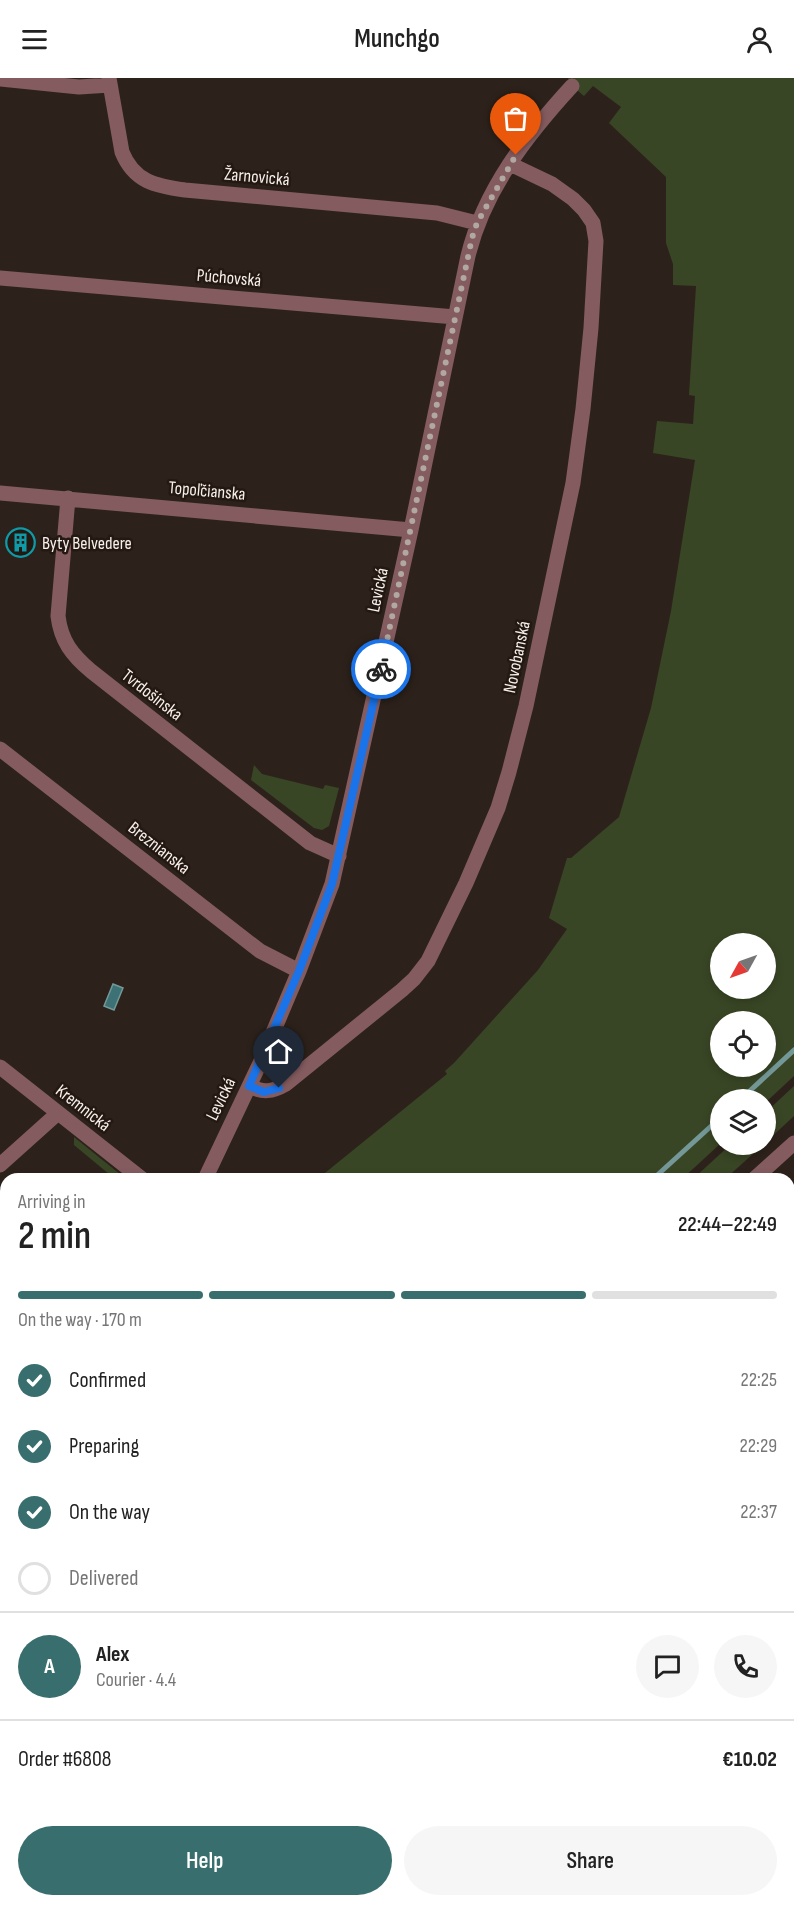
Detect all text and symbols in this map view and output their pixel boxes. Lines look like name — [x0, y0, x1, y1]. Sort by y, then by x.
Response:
icon: menu — [18, 23, 51, 56]
text: Munchgo — [354, 23, 440, 55]
icon: person — [743, 23, 776, 56]
pin — [490, 93, 541, 155]
icon: bag — [499, 102, 532, 135]
street label: Žarnovická — [223, 164, 291, 190]
street label: Púchovská — [196, 265, 262, 291]
street label: Topoľčianska — [168, 477, 246, 505]
building icon: Byty Belvedere — [5, 527, 37, 559]
place label: Byty Belvedere — [42, 533, 132, 554]
street label: Levická — [363, 566, 393, 614]
street label: Novobanská — [499, 619, 535, 695]
courier — [351, 639, 411, 699]
icon: bike — [365, 653, 398, 686]
street label: Tvrdošínska — [117, 665, 187, 725]
street label: Breznianska — [124, 817, 194, 879]
north arrow — [710, 933, 776, 999]
map controls — [710, 933, 776, 1155]
button: locate — [710, 1011, 776, 1077]
pin — [253, 1026, 304, 1088]
icon: home — [262, 1035, 295, 1068]
street label: Levická — [202, 1074, 240, 1124]
street label: Kremnická — [51, 1080, 115, 1136]
button: layers — [710, 1089, 776, 1155]
text: Arriving in — [18, 1190, 86, 1214]
text: 22:44–22:49 — [678, 1211, 777, 1238]
text: 2 min — [18, 1213, 91, 1260]
text: On the way · 170 m — [18, 1308, 142, 1332]
icon: check — [18, 1364, 51, 1397]
text: Confirmed — [69, 1367, 146, 1394]
text: 22:25 — [740, 1368, 777, 1392]
icon: check — [18, 1430, 51, 1463]
text: Preparing — [69, 1433, 139, 1460]
text: 22:29 — [740, 1434, 777, 1458]
icon: check — [18, 1496, 51, 1529]
text: On the way — [69, 1499, 150, 1526]
text: 22:37 — [740, 1500, 777, 1524]
text: Delivered — [69, 1565, 138, 1592]
button: chat — [636, 1635, 699, 1698]
button: phone — [714, 1635, 777, 1698]
text: Alex — [96, 1641, 129, 1668]
text: A — [44, 1653, 55, 1680]
text: Courier · 4.4 — [96, 1668, 176, 1692]
text: Order #6808 — [18, 1746, 111, 1773]
text: €10.02 — [722, 1746, 777, 1773]
button: Help — [18, 1826, 392, 1895]
button: Share — [404, 1826, 777, 1895]

